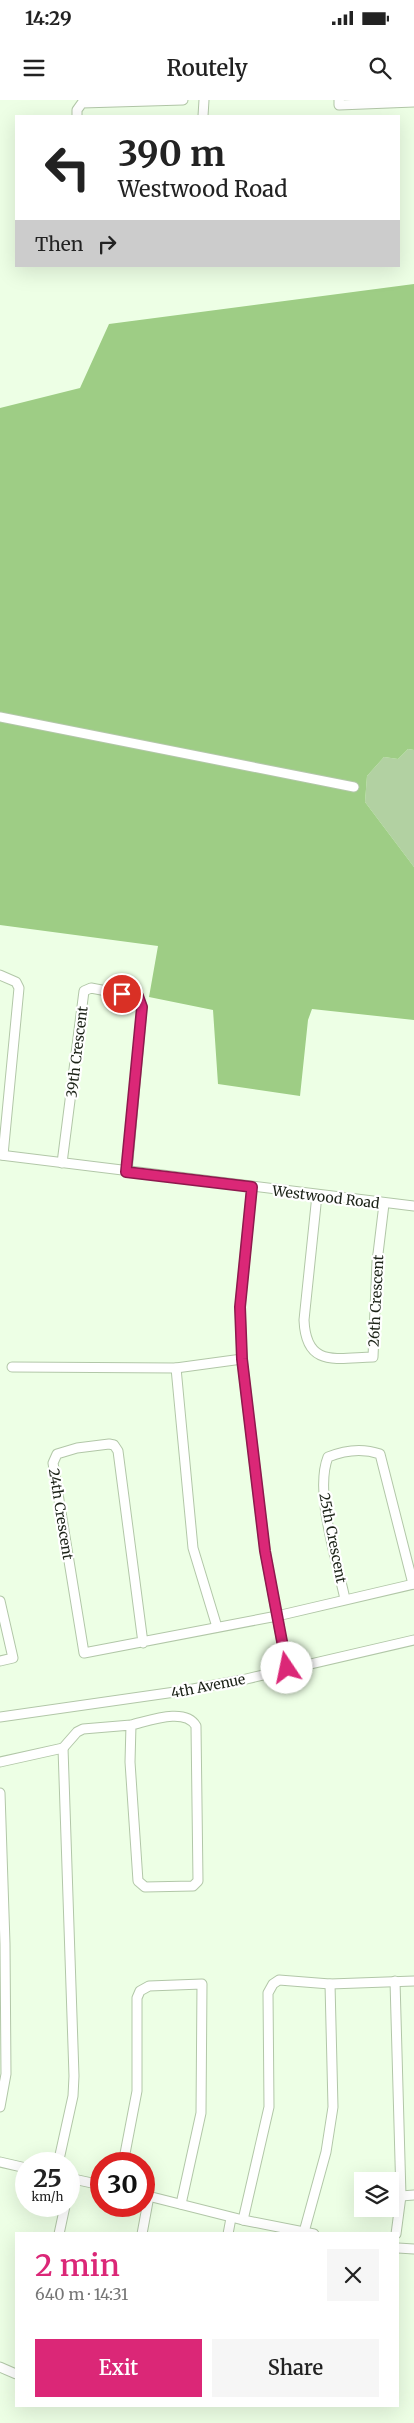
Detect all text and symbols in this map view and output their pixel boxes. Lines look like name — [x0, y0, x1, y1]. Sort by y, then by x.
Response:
text: 14:29 — [25, 6, 72, 30]
icon: menu — [20, 54, 48, 82]
text: Routely — [166, 54, 248, 82]
icon: search — [366, 54, 394, 82]
text: 390 m — [118, 132, 225, 176]
icon: left — [35, 135, 100, 200]
text: Westwood Road — [118, 175, 288, 203]
icon: right — [93, 230, 121, 258]
text: Then — [35, 232, 83, 256]
pin — [101, 973, 143, 1015]
icon: arrive — [108, 980, 136, 1008]
street label: 39th Crescent — [62, 1005, 92, 1099]
street label: Westwood Road — [270, 1181, 381, 1213]
street label: 26th Crescent — [365, 1254, 387, 1348]
street label: 24th Crescent — [45, 1467, 77, 1562]
street label: 25th Crescent — [315, 1491, 351, 1585]
position arrow — [260, 1641, 312, 1693]
street label: 4th Avenue — [169, 1670, 247, 1702]
speed limit sign: 30 — [90, 2152, 155, 2217]
text: 25 — [33, 2162, 62, 2194]
map controls — [354, 2172, 399, 2217]
button: layers — [354, 2172, 399, 2217]
text: km/h — [32, 2189, 63, 2204]
text: 2 min — [35, 2246, 120, 2284]
button: close — [327, 2249, 379, 2301]
text: 640 m · 14:31 — [35, 2284, 128, 2304]
button: Exit — [35, 2339, 202, 2397]
button: Share — [212, 2339, 379, 2397]

